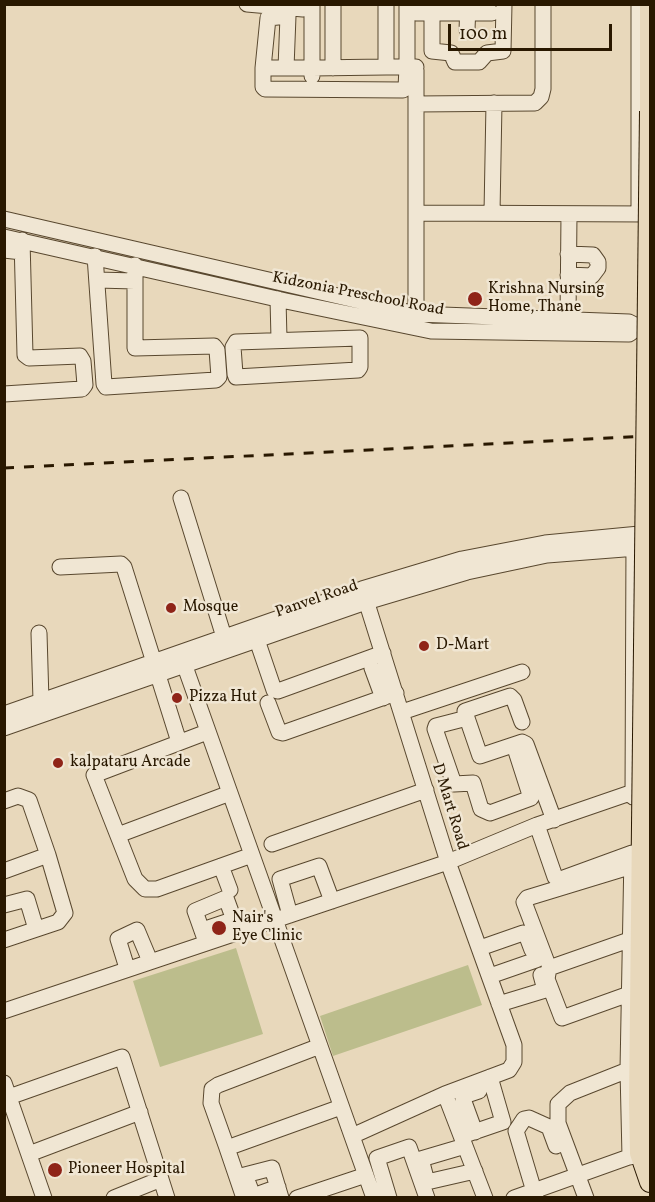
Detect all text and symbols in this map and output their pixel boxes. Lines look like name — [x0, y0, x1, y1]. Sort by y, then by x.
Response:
scale bar — [451, 12, 614, 50]
text: 100 m — [459, 22, 508, 47]
street label: Kidzonia Preschool Road — [271, 269, 445, 321]
place label: Krishna Nursing Home, Thane — [488, 280, 604, 318]
marker: Krishna Nursing Home, Thane — [466, 290, 484, 308]
street label: Panvel Road — [273, 577, 361, 623]
place label: Mosque — [183, 598, 238, 618]
marker: Mosque — [164, 601, 178, 615]
place label: D-Mart — [436, 636, 489, 656]
marker: D-Mart — [417, 639, 431, 653]
place label: Pizza Hut — [189, 688, 257, 708]
marker: Pizza Hut — [170, 691, 184, 705]
place label: kalpataru Arcade — [70, 753, 191, 773]
marker: kalpataru Arcade — [51, 756, 65, 770]
street label: D Mart Road — [427, 761, 471, 853]
place label: Nair's Eye Clinic — [232, 909, 302, 947]
marker: Nair's Eye Clinic — [210, 919, 228, 937]
place label: Pioneer Hospital — [68, 1160, 185, 1180]
marker: Pioneer Hospital — [46, 1161, 64, 1179]

